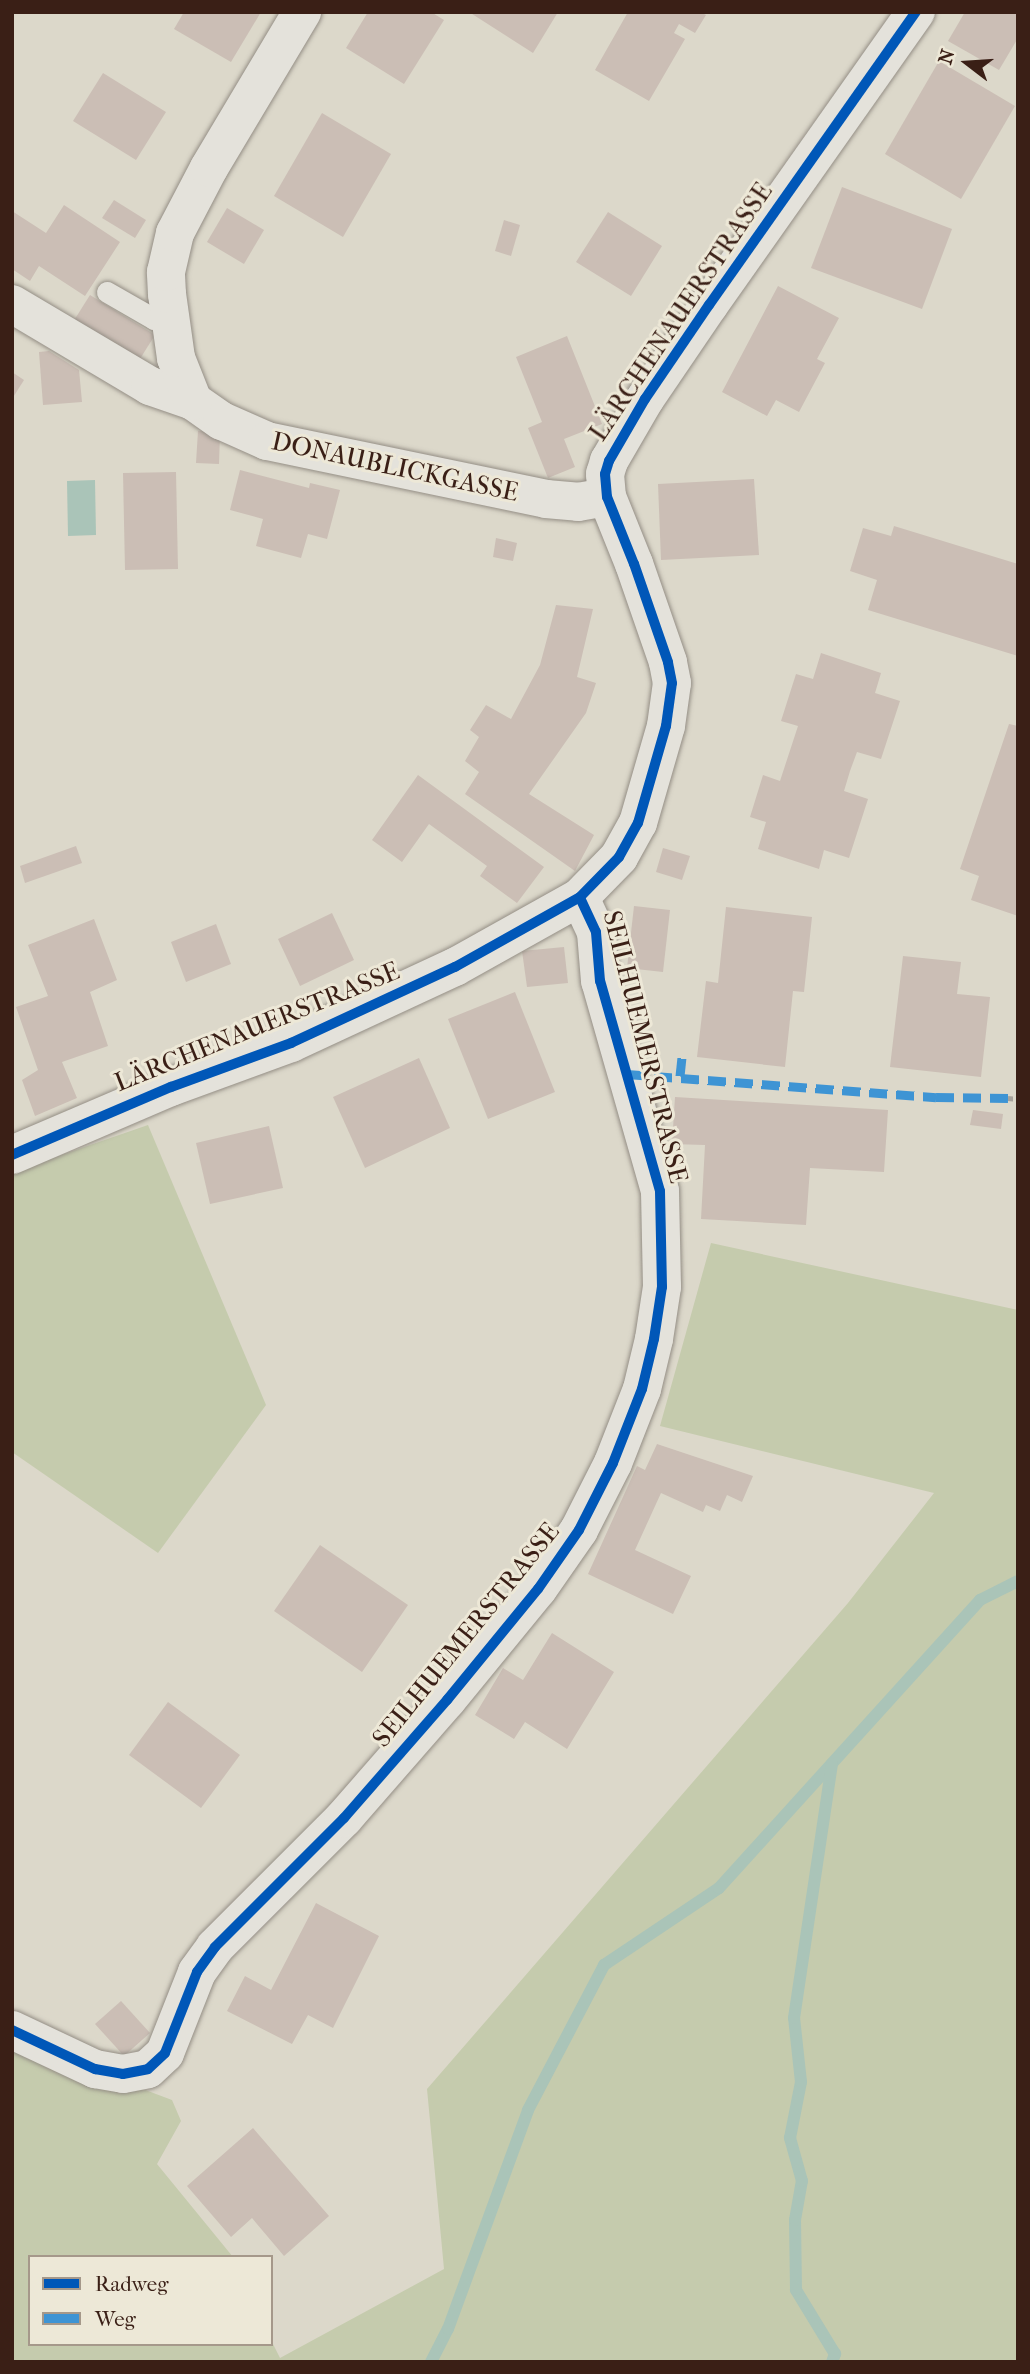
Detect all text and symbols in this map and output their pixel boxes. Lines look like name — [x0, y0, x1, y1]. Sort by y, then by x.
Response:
north arrow — [932, 28, 1002, 98]
text: N — [934, 47, 960, 67]
street label: LÄRCHENAUERSTRASSE — [583, 177, 779, 447]
street label: DONAUBLICKGASSE — [269, 426, 521, 508]
street label: SEILHUEMERSTRASSE — [596, 908, 694, 1186]
street label: LÄRCHENAUERSTRASSE — [110, 955, 404, 1099]
street label: SEILHUEMERSTRASSE — [366, 1517, 566, 1753]
legend — [28, 2255, 273, 2346]
text: Radweg — [95, 2272, 168, 2296]
text: Weg — [95, 2307, 136, 2331]

